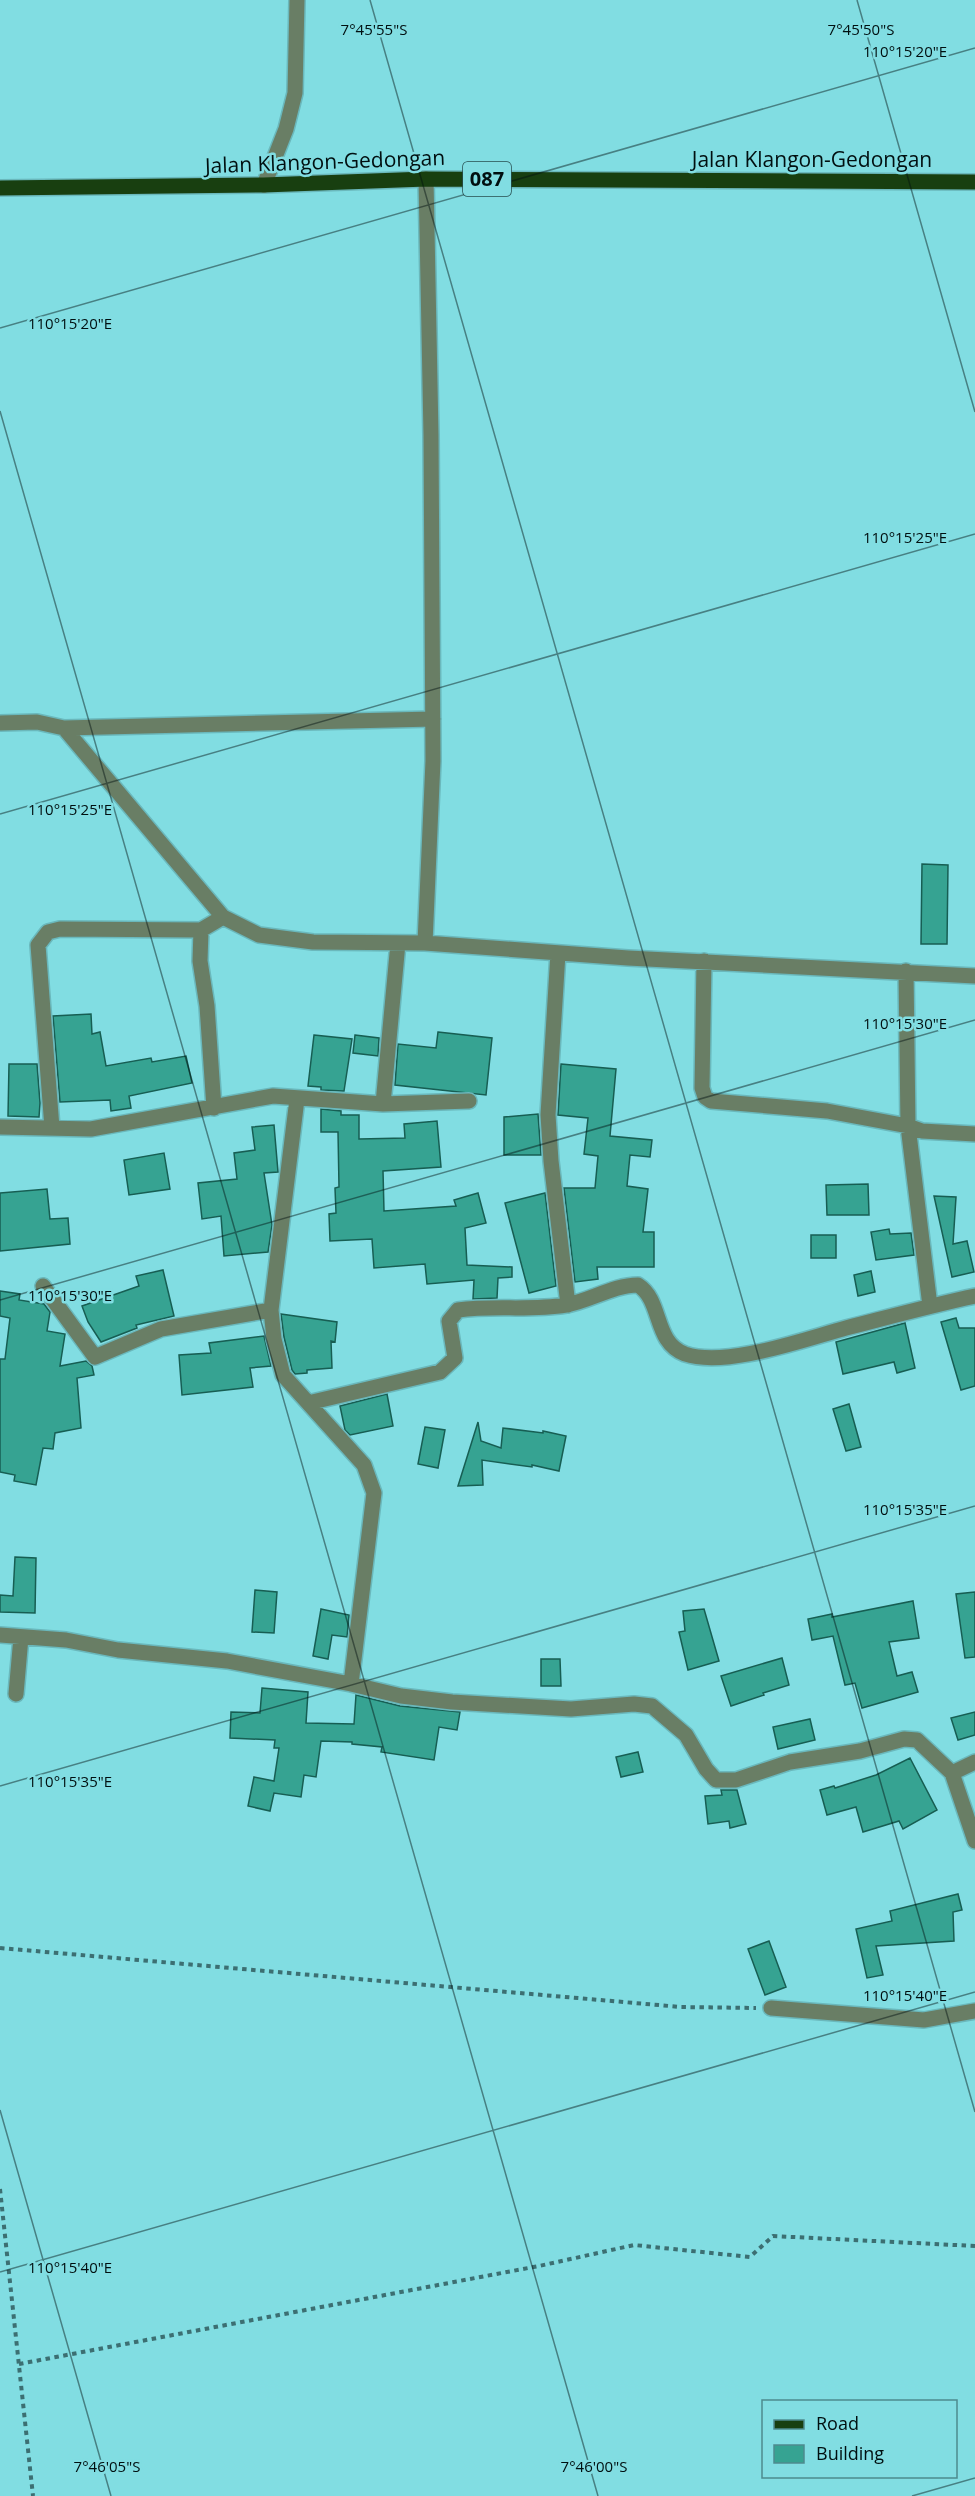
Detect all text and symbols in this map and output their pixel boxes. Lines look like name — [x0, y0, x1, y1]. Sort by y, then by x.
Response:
text: 7°45'55"S — [341, 19, 407, 39]
text: 7°45'50"S — [828, 19, 894, 39]
text: 110°15'20"E — [863, 41, 947, 61]
street label: Jalan Klangon-Gedongan — [202, 143, 446, 179]
street label: Jalan Klangon-Gedongan — [690, 145, 932, 173]
road number: 087 — [463, 162, 511, 196]
text: 110°15'20"E — [28, 313, 112, 333]
text: 110°15'25"E — [863, 527, 947, 547]
text: 110°15'25"E — [28, 799, 112, 819]
text: 110°15'30"E — [863, 1013, 947, 1033]
text: 110°15'30"E — [28, 1285, 112, 1305]
text: 110°15'35"E — [863, 1499, 947, 1519]
text: 110°15'35"E — [28, 1771, 112, 1791]
text: 110°15'40"E — [863, 1985, 947, 2005]
text: 110°15'40"E — [28, 2257, 112, 2277]
legend — [762, 2400, 957, 2478]
text: Road — [816, 2411, 859, 2435]
text: Building — [816, 2441, 884, 2465]
text: 7°46'05"S — [74, 2456, 140, 2476]
text: 7°46'00"S — [561, 2456, 627, 2476]

